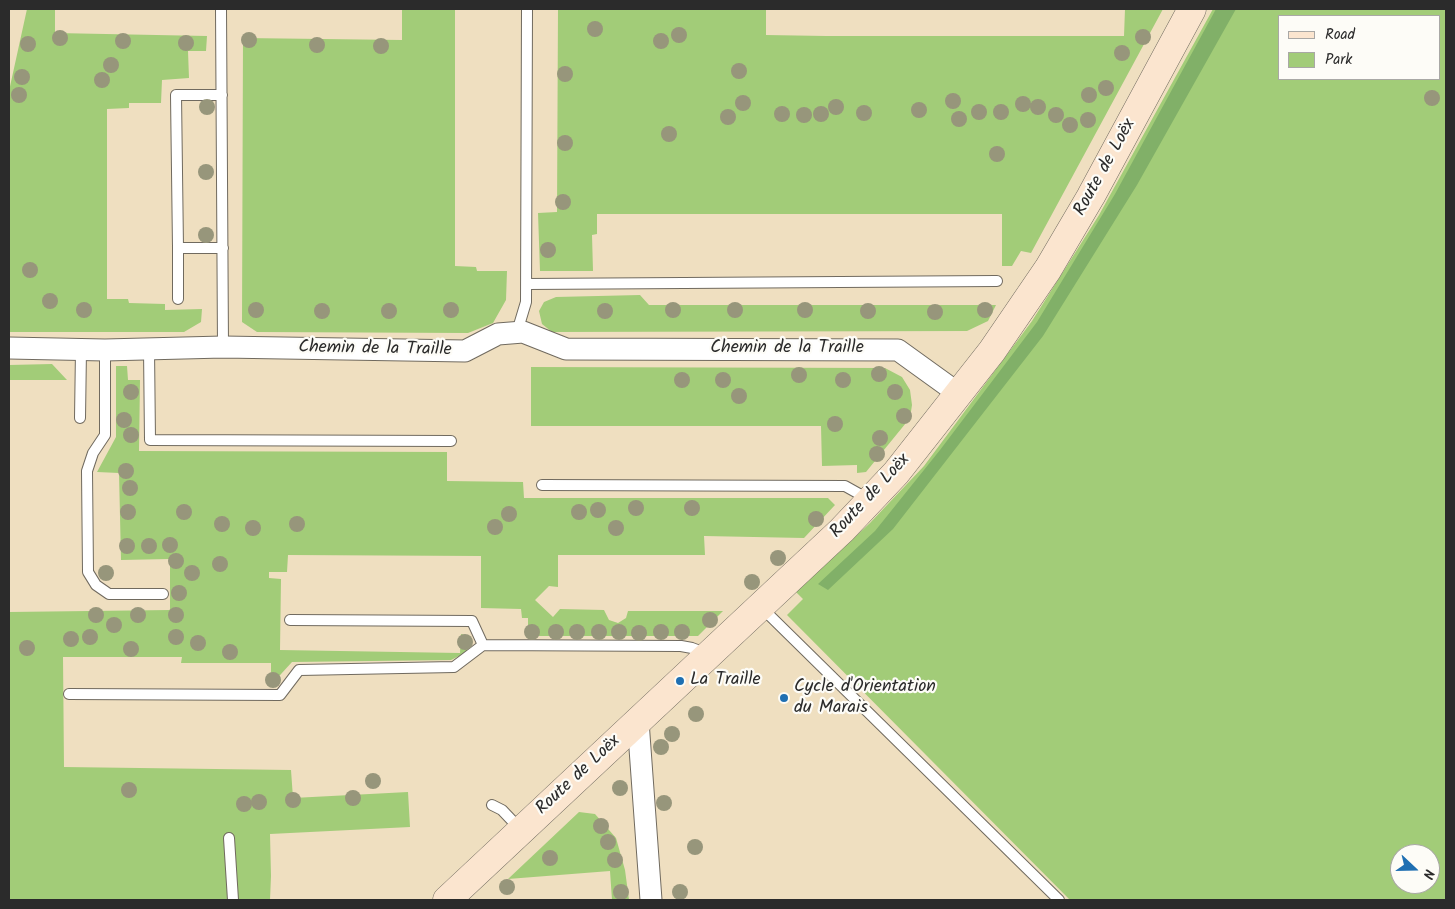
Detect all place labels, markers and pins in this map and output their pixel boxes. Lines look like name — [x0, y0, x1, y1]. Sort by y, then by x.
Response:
place label: La Traille — [690, 670, 761, 692]
marker: La Traille — [674, 675, 686, 687]
place label: Cycle d'Orientation du Marais — [794, 677, 936, 720]
marker: Cycle d'Orientation du Marais — [778, 692, 790, 704]

